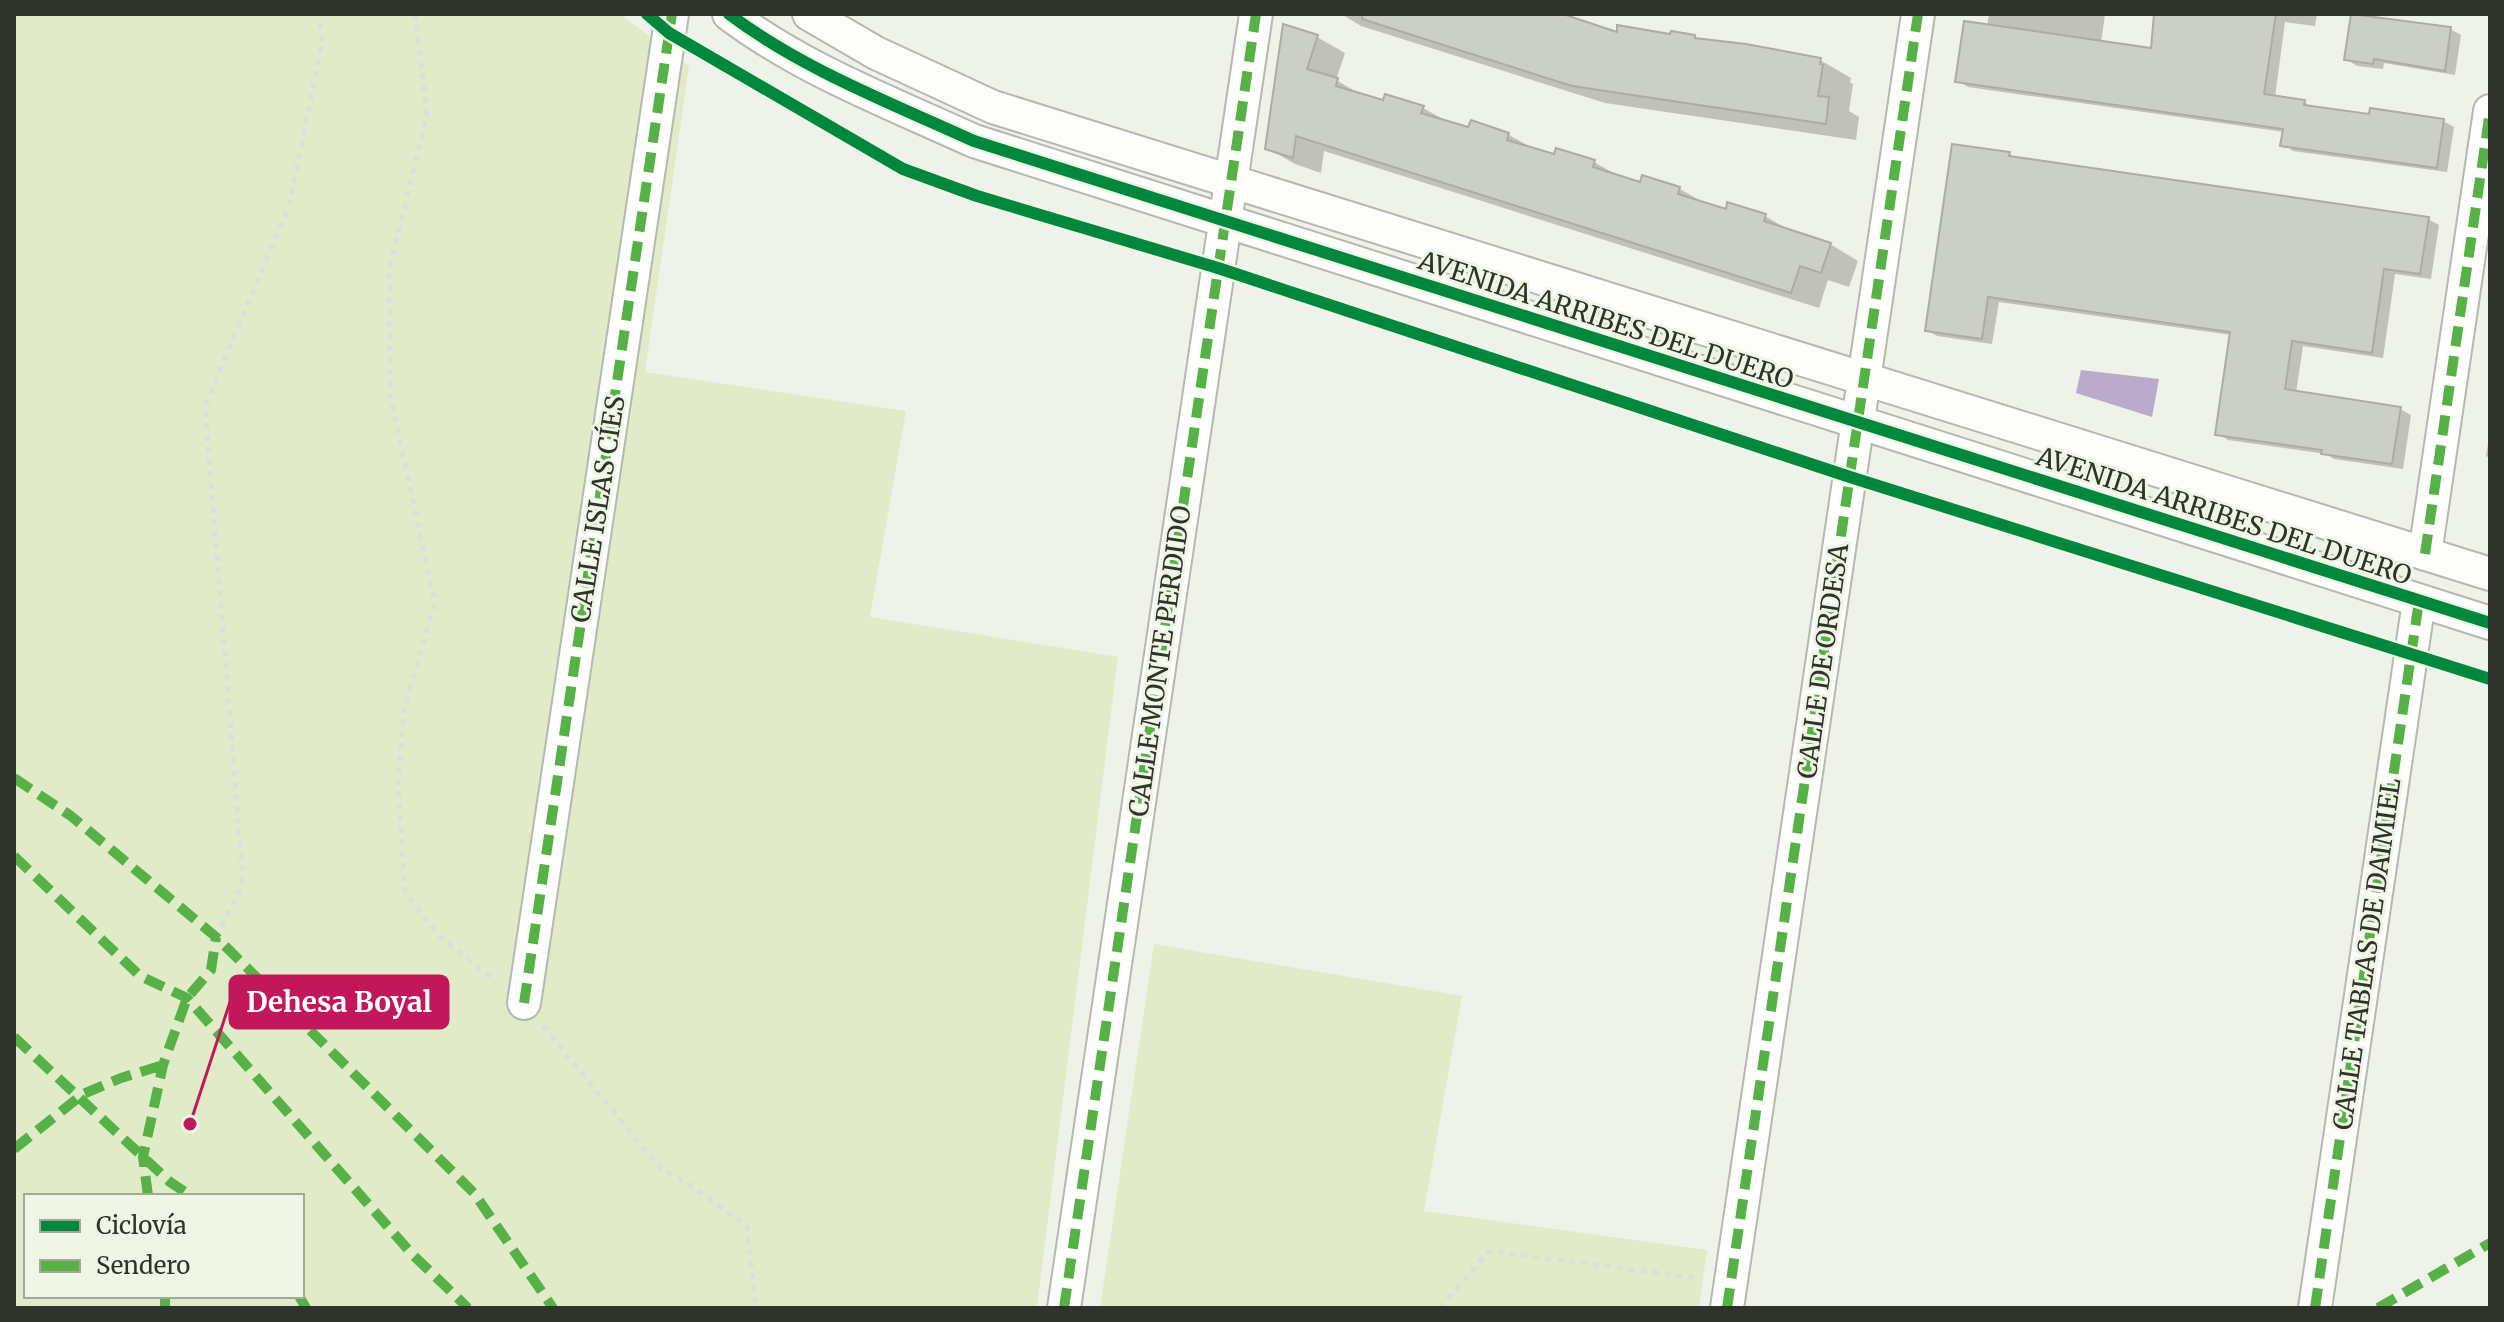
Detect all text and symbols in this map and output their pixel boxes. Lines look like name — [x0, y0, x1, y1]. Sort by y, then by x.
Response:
street label: AVENIDA ARRIBES DEL DUERO — [1413, 243, 1798, 396]
street label: CALLE ISLAS CÍES — [562, 393, 632, 625]
street label: AVENIDA ARRIBES DEL DUERO — [2031, 439, 2416, 592]
street label: CALLE MONTE PERDIDO — [1121, 503, 1198, 819]
street label: CALLE DE ORDESA — [1790, 541, 1855, 781]
street label: CALLE TABLAS DE DAIMIEL — [2325, 776, 2408, 1132]
callout: Dehesa Boyal — [230, 976, 448, 1028]
text: Dehesa Boyal — [246, 984, 432, 1020]
legend — [24, 1194, 304, 1298]
text: Ciclovía — [96, 1210, 187, 1241]
text: Sendero — [96, 1250, 190, 1281]

